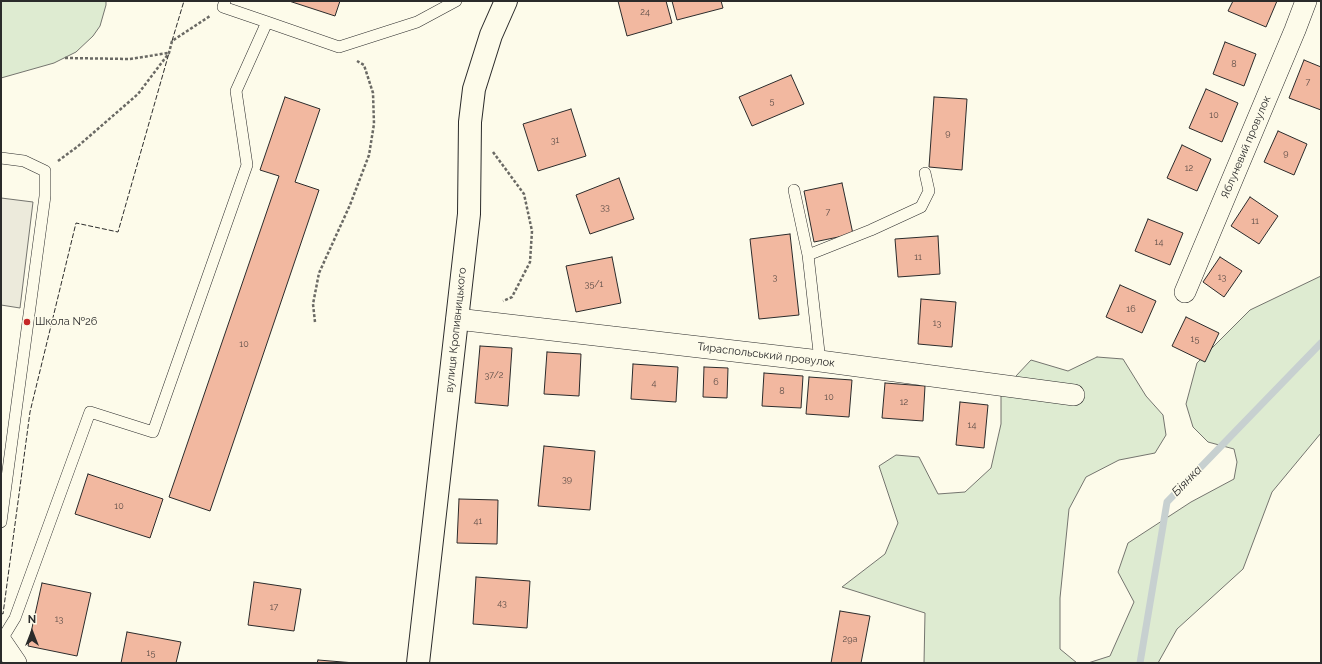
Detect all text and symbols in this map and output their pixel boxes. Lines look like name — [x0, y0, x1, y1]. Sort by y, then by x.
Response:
house number: 24 — [640, 7, 650, 17]
house number: 8 — [1231, 59, 1237, 69]
house number: 7 — [1306, 77, 1310, 87]
street label: Яблуневий провулок — [1218, 94, 1274, 200]
house number: 5 — [770, 96, 774, 106]
house number: 10 — [1209, 110, 1219, 120]
house number: 9 — [945, 128, 951, 138]
house number: 31 — [551, 135, 559, 145]
house number: 9 — [1283, 148, 1289, 158]
house number: 12 — [1185, 163, 1193, 173]
house number: 33 — [600, 202, 610, 212]
house number: 7 — [826, 207, 830, 217]
house number: 11 — [1251, 216, 1259, 226]
house number: 14 — [1155, 237, 1163, 247]
house number: 11 — [914, 252, 922, 262]
street label: вулиця Кропивницького — [443, 267, 469, 393]
house number: 3 — [773, 272, 777, 282]
house number: 13 — [1218, 272, 1226, 282]
house number: 35/1 — [585, 279, 603, 289]
house number: 16 — [1126, 304, 1136, 314]
place label: Школа №26 — [35, 315, 97, 329]
marker: Школа №26 — [22, 317, 32, 327]
house number: 13 — [933, 318, 941, 328]
house number: 15 — [1191, 334, 1199, 344]
house number: 10 — [239, 339, 249, 349]
street label: Тираспольський провулок — [696, 340, 836, 370]
house number: 37/2 — [485, 370, 503, 380]
house number: 6 — [713, 377, 719, 387]
house number: 4 — [652, 378, 656, 388]
house number: 8 — [779, 386, 785, 396]
house number: 10 — [824, 392, 834, 402]
house number: 12 — [900, 397, 908, 407]
house number: 14 — [968, 420, 976, 430]
water label: Біянка — [1169, 463, 1205, 499]
house number: 39 — [562, 474, 572, 484]
house number: 10 — [114, 501, 124, 511]
house number: 41 — [474, 516, 482, 526]
house number: 43 — [497, 598, 507, 608]
house number: 17 — [270, 602, 278, 612]
north arrow — [12, 612, 52, 652]
text: N — [28, 613, 36, 626]
house number: 13 — [55, 614, 63, 624]
house number: 29а — [843, 634, 857, 644]
house number: 15 — [147, 648, 155, 658]

